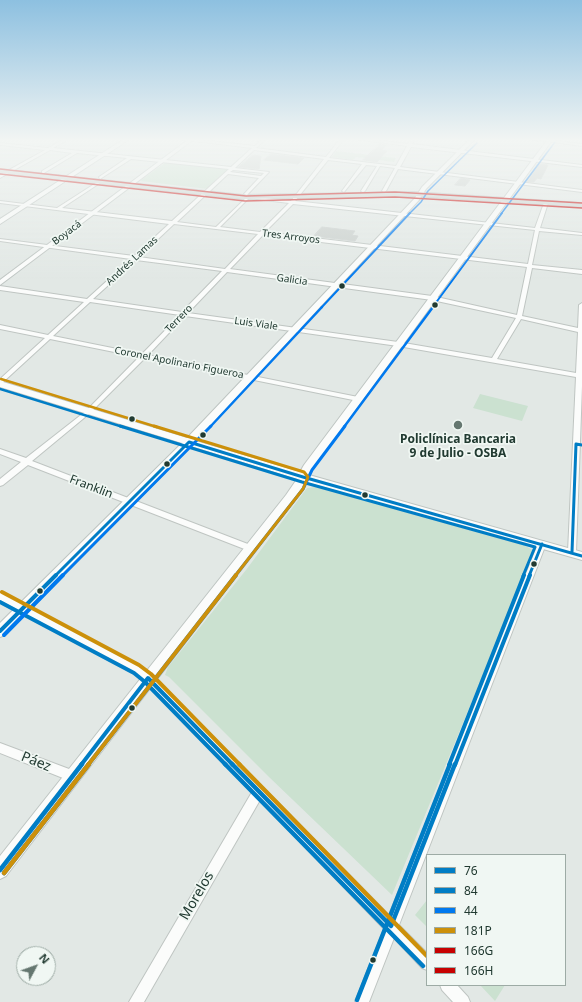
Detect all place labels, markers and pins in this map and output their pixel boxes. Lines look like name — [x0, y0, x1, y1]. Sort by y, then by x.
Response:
unlabelled marker — [337, 281, 347, 291]
unlabelled marker — [430, 300, 440, 310]
unlabelled marker — [127, 414, 137, 424]
marker: Policlínica Bancaria 9 de Julio - OSBA — [452, 419, 464, 431]
unlabelled marker — [198, 430, 208, 440]
place label: Policlínica Bancaria 9 de Julio - OSBA — [400, 433, 516, 461]
unlabelled marker — [162, 459, 172, 469]
unlabelled marker — [360, 490, 370, 500]
unlabelled marker — [529, 559, 539, 569]
unlabelled marker — [35, 586, 45, 596]
unlabelled marker — [127, 703, 137, 713]
unlabelled marker — [368, 955, 378, 965]

